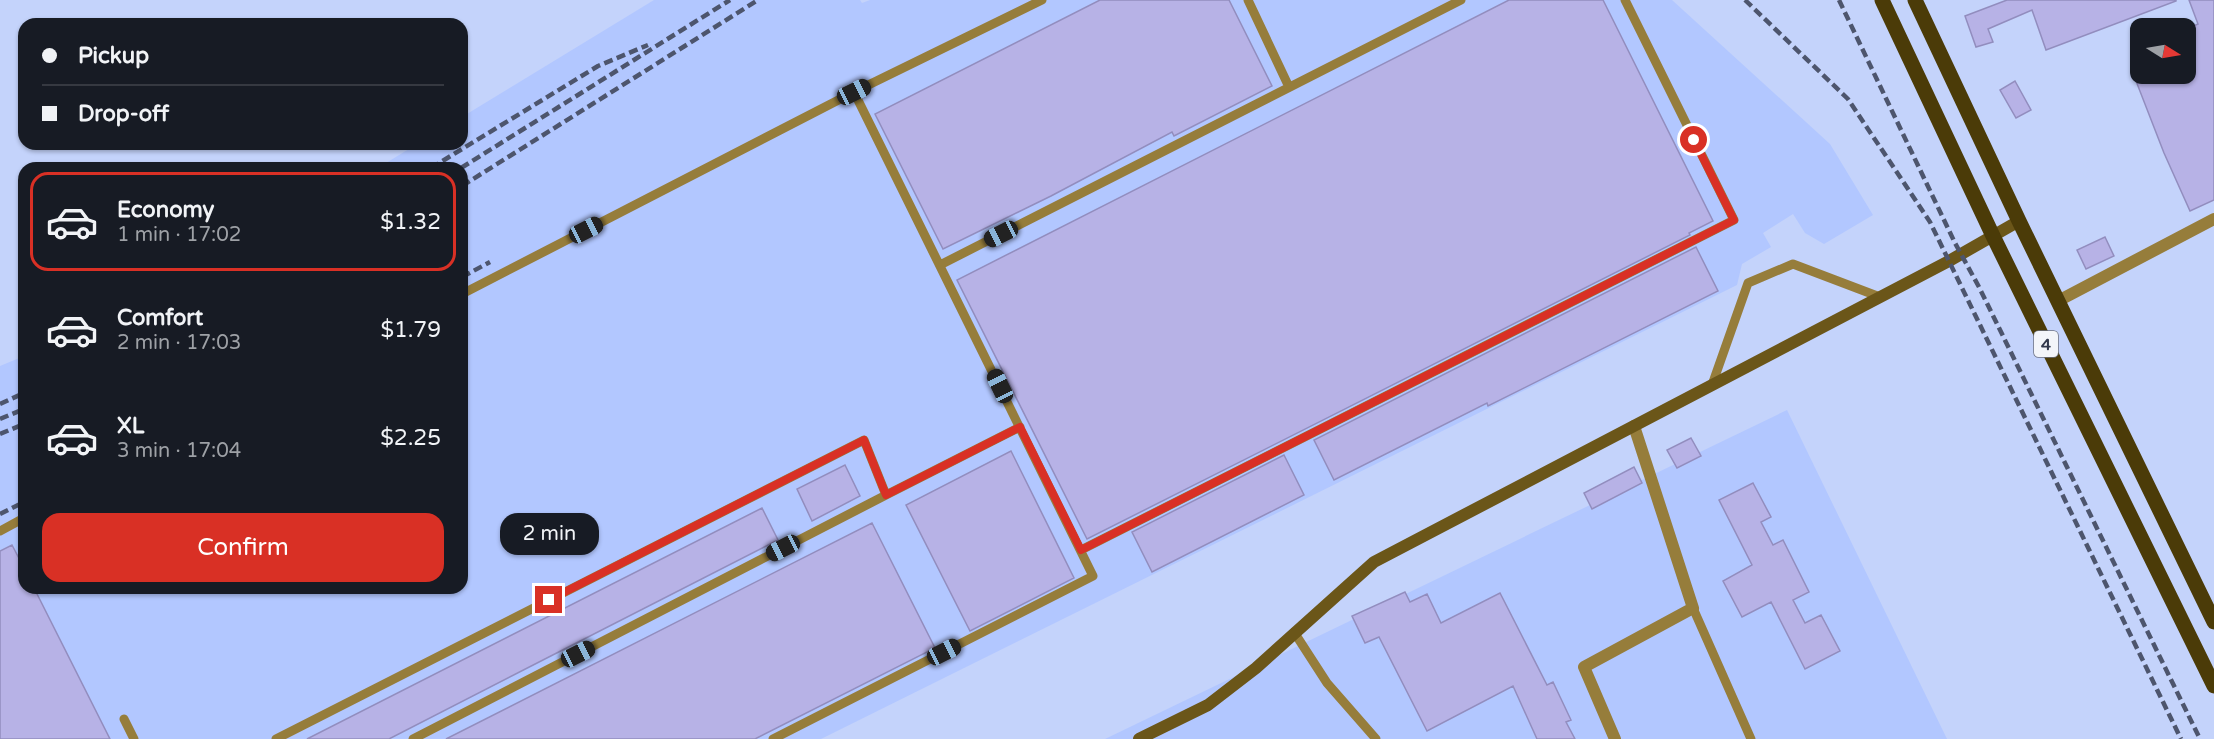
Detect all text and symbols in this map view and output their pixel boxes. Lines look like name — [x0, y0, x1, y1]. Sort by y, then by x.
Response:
north arrow — [2130, 18, 2196, 84]
map controls — [2130, 18, 2196, 84]
text: Pickup — [78, 43, 149, 69]
car — [834, 76, 874, 108]
text: Drop-off — [78, 101, 169, 127]
route start — [1680, 126, 1707, 153]
icon: car — [45, 195, 99, 249]
text: Economy — [117, 197, 214, 223]
text: $1.32 — [380, 209, 441, 235]
car — [566, 214, 606, 246]
car — [981, 218, 1021, 250]
text: 1 min · 17:02 — [117, 223, 241, 247]
icon: car — [45, 303, 99, 357]
text: Comfort — [117, 305, 203, 331]
text: $1.79 — [380, 317, 441, 343]
text: 2 min · 17:03 — [117, 331, 241, 355]
road number: 4 — [2034, 331, 2058, 357]
car — [984, 366, 1016, 406]
icon: car — [45, 411, 99, 465]
text: XL — [117, 413, 144, 439]
text: $2.25 — [380, 425, 441, 451]
text: 3 min · 17:04 — [117, 439, 241, 463]
button: Confirm — [42, 513, 444, 582]
callout: 2 min — [500, 513, 598, 555]
text: 2 min — [523, 522, 576, 546]
car — [763, 532, 803, 564]
route end — [535, 586, 562, 613]
car — [924, 636, 964, 668]
car — [558, 638, 598, 670]

